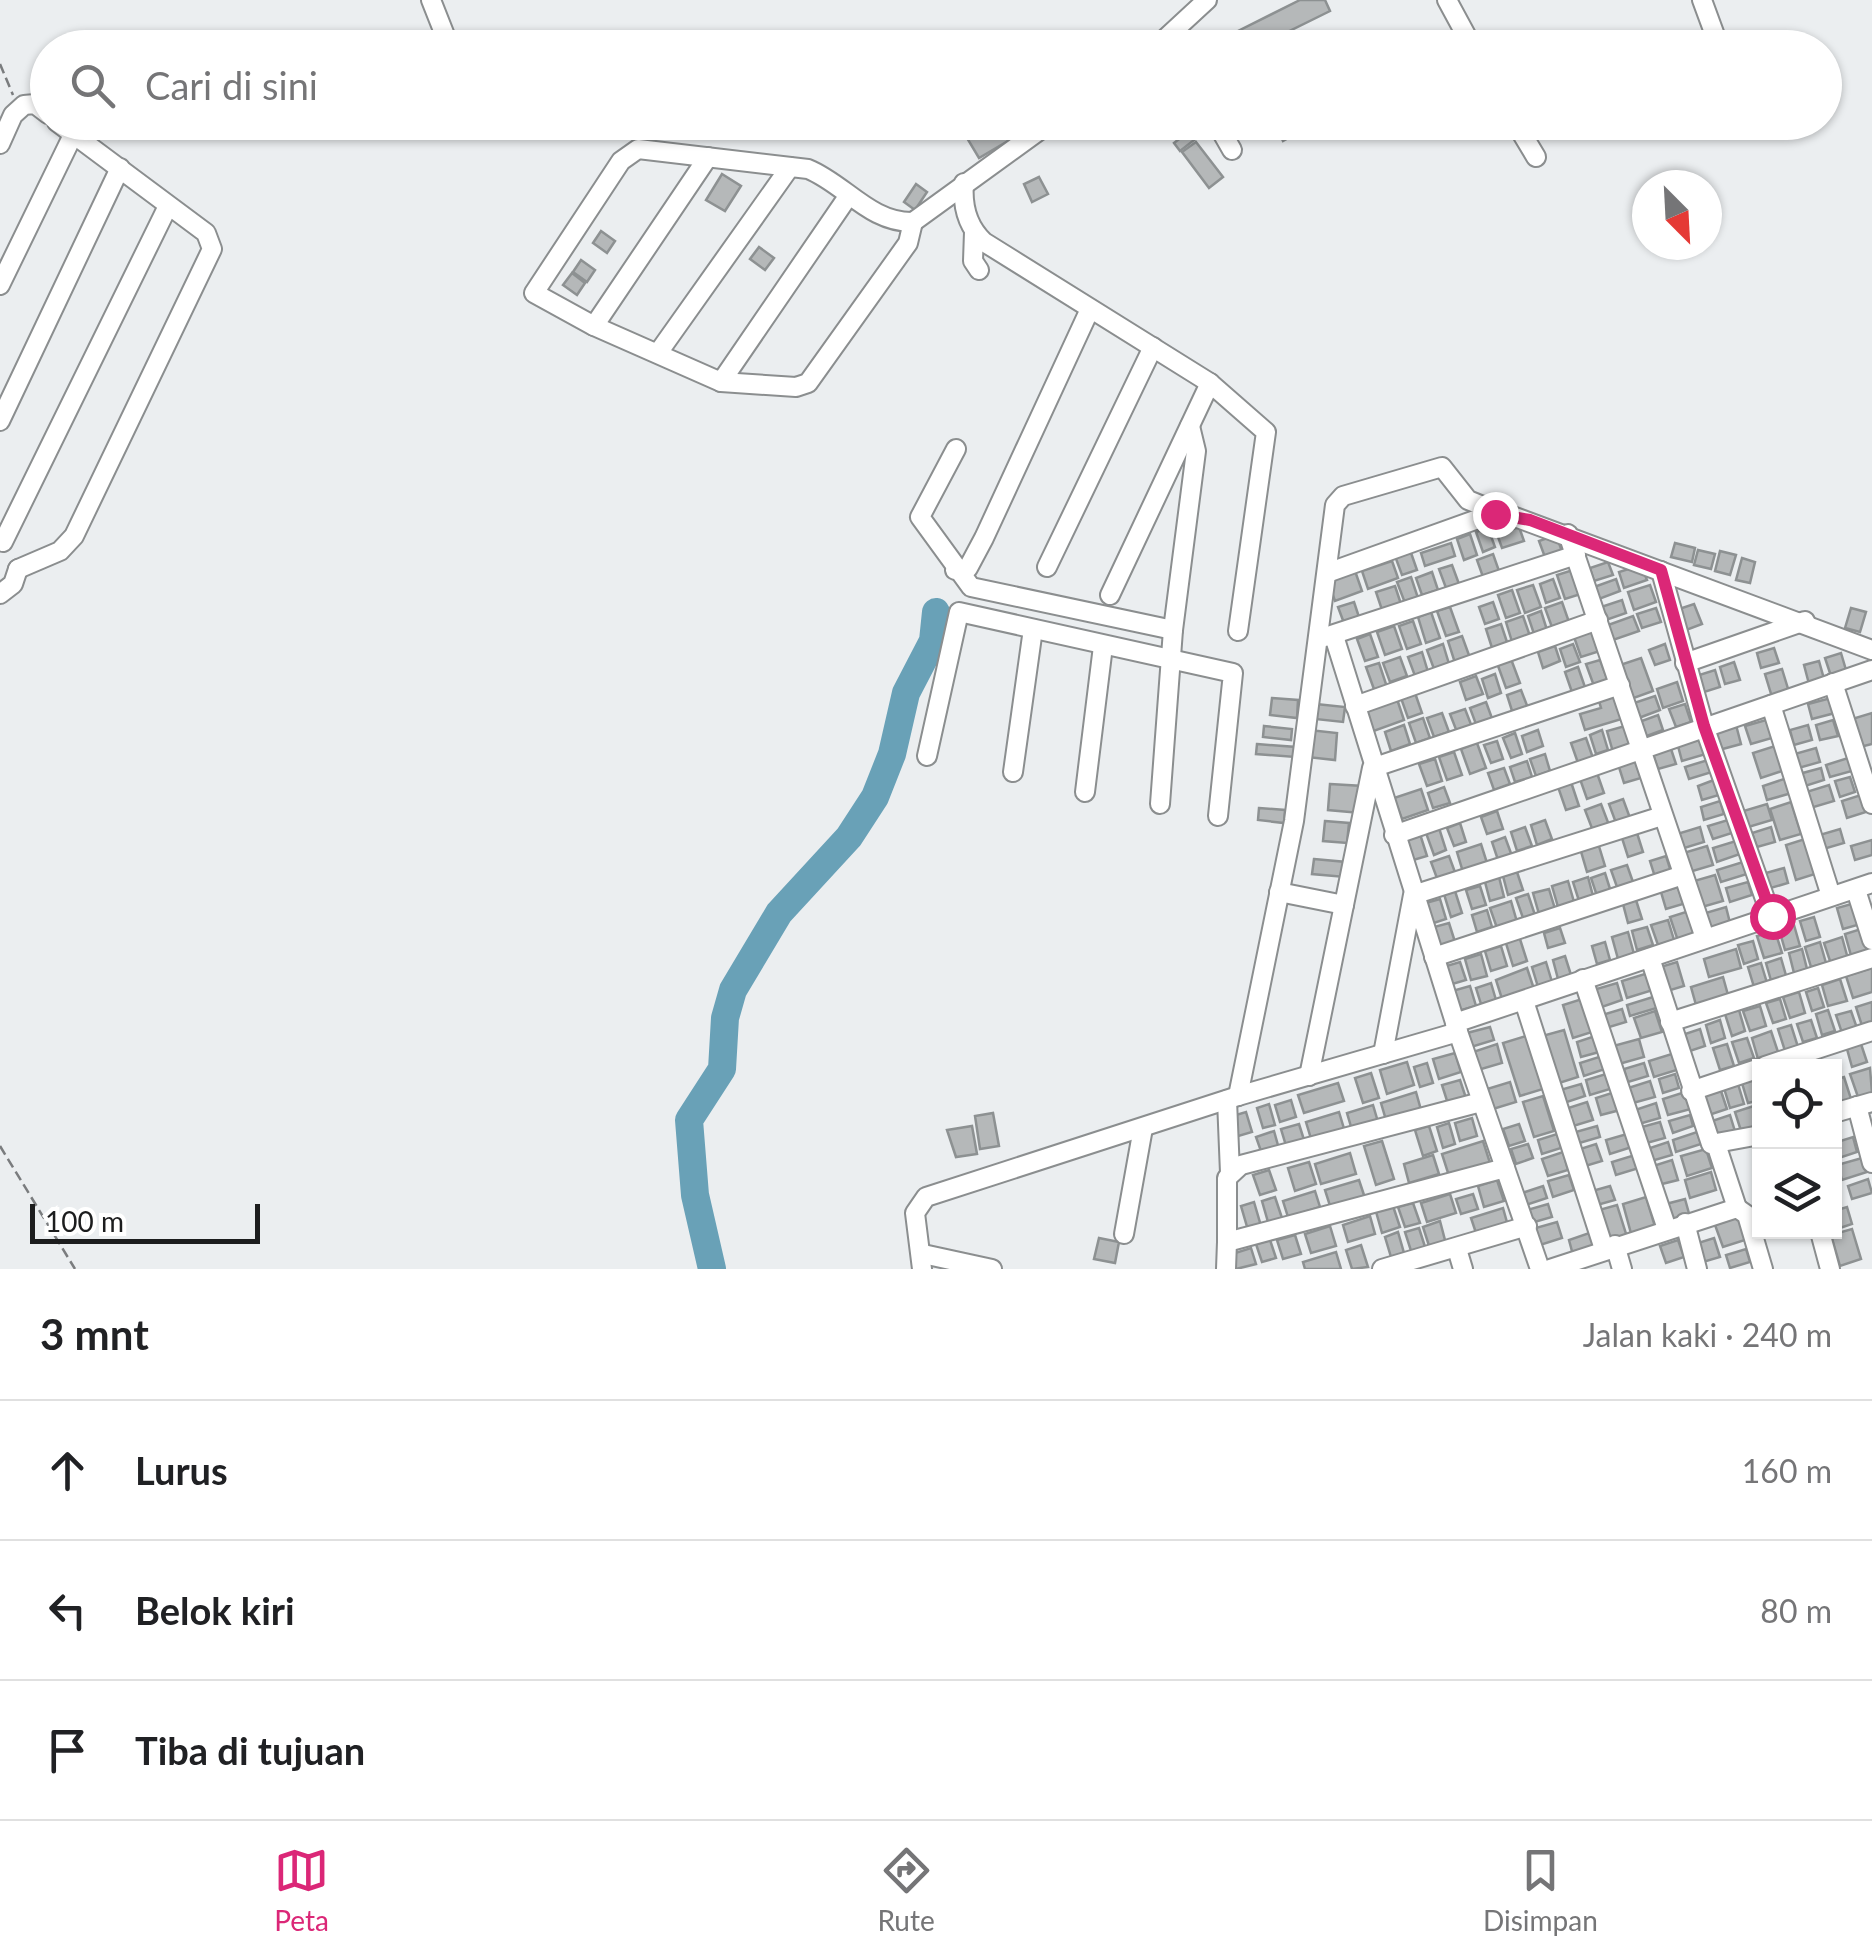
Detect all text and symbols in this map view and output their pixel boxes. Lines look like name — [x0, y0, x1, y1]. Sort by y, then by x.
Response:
search box — [30, 30, 1842, 140]
icon: search — [65, 58, 120, 113]
text: Cari di sini — [145, 62, 318, 108]
north arrow — [1632, 170, 1722, 260]
route end — [1473, 492, 1519, 538]
route start — [1750, 894, 1796, 940]
map controls — [1752, 1059, 1842, 1239]
button: locate — [1752, 1059, 1842, 1149]
button: layers — [1752, 1149, 1842, 1239]
scale bar — [30, 1199, 260, 1244]
text: 100 m — [45, 1204, 124, 1238]
text: 3 mnt — [40, 1309, 149, 1359]
text: Jalan kaki · 240 m — [1583, 1315, 1832, 1354]
icon: ahead — [40, 1443, 95, 1498]
text: Lurus — [135, 1447, 228, 1493]
text: 160 m — [1742, 1451, 1832, 1490]
icon: left — [40, 1583, 95, 1638]
text: Belok kiri — [135, 1587, 295, 1633]
text: 80 m — [1760, 1591, 1832, 1630]
icon: arrive — [40, 1723, 95, 1778]
text: Tiba di tujuan — [135, 1727, 365, 1773]
tab: Peta — [274, 1843, 329, 1937]
tab: Rute — [877, 1843, 935, 1937]
tab: Disimpan — [1483, 1843, 1598, 1937]

